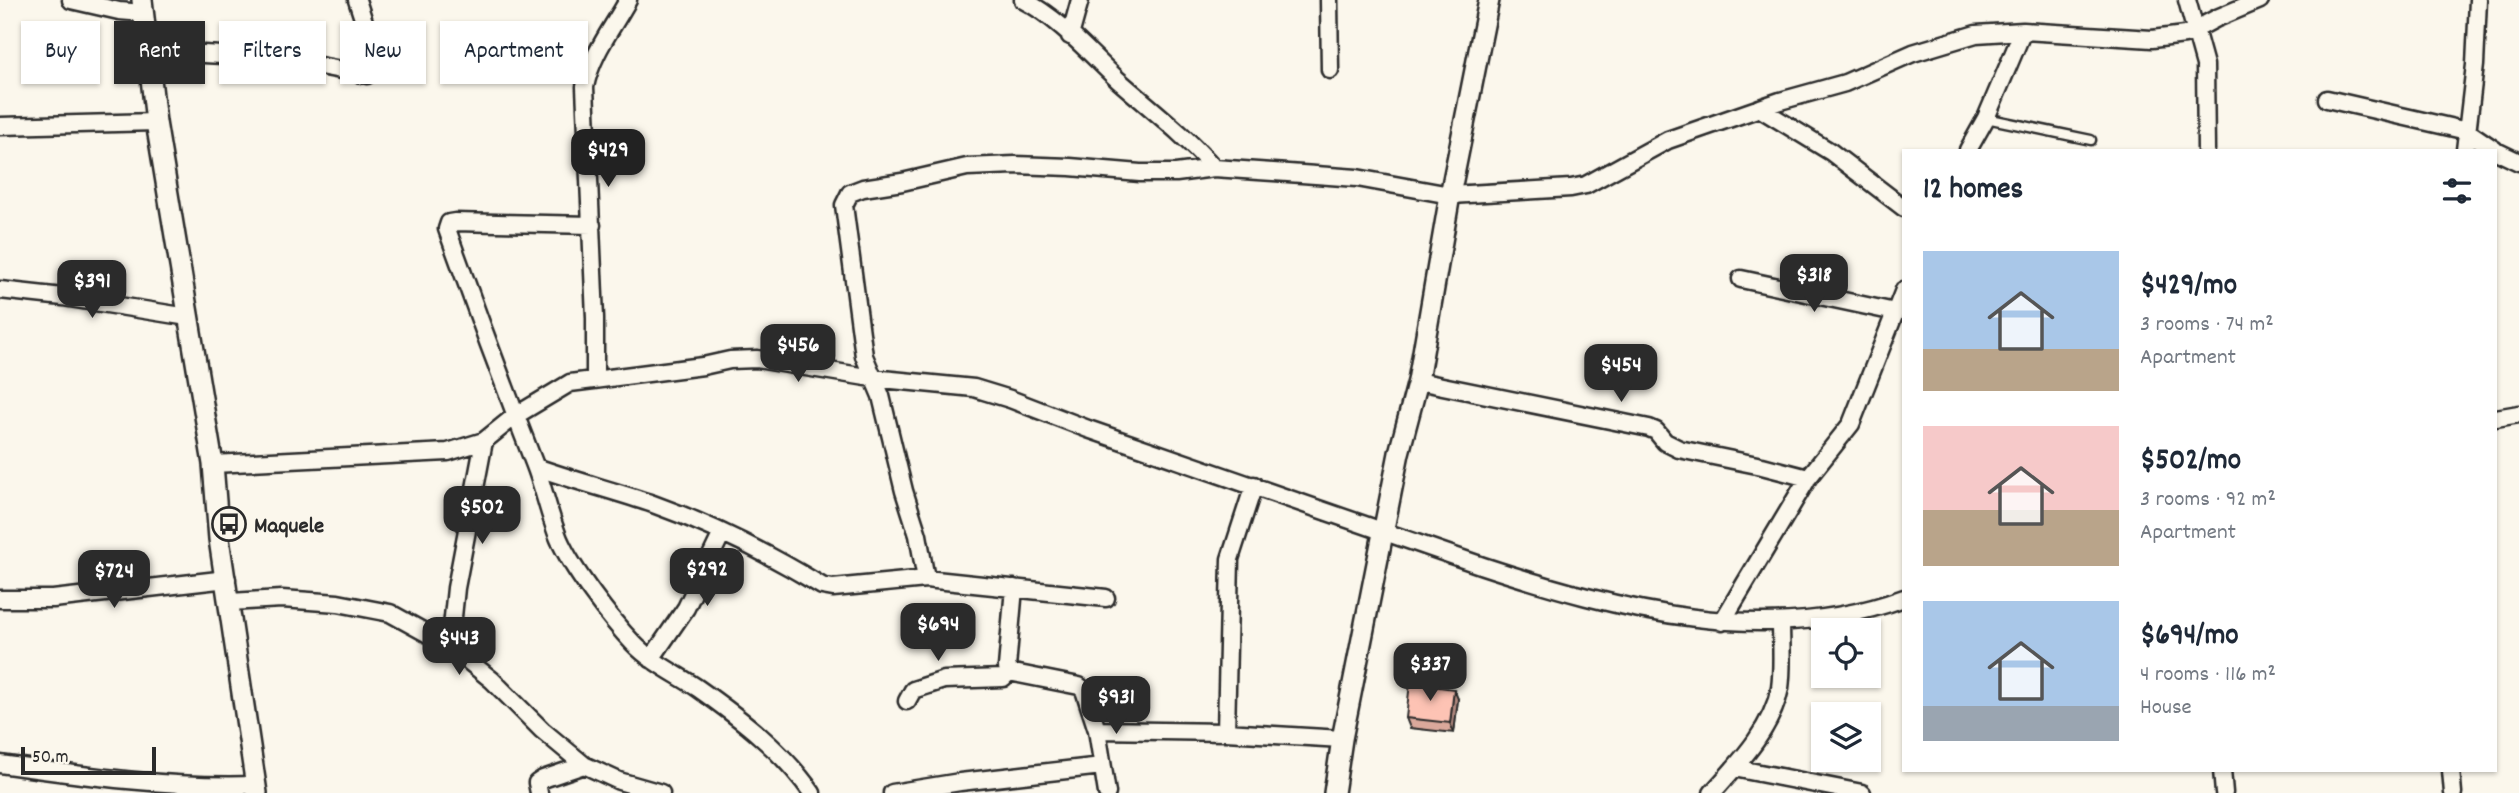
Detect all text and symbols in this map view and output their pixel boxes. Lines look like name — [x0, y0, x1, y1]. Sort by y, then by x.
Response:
chip: Buy — [21, 21, 100, 84]
chip: Rent — [114, 21, 205, 84]
chip: Filters — [219, 21, 326, 84]
chip: New — [340, 21, 426, 84]
chip: Apartment — [440, 21, 588, 84]
pin: $429 — [567, 130, 649, 189]
text: $429 — [587, 135, 629, 168]
text: 12 homes — [1923, 170, 2023, 213]
icon: filters — [2438, 172, 2476, 210]
pin: $318 — [1773, 254, 1855, 314]
pin: $391 — [51, 260, 133, 320]
text: $318 — [1796, 260, 1832, 293]
text: $391 — [73, 266, 111, 299]
text: $429/mo — [2140, 266, 2237, 309]
icon: home — [1979, 279, 2063, 363]
text: 3 rooms · 74 m² — [2140, 309, 2274, 342]
pin: $456 — [757, 324, 839, 384]
text: $456 — [776, 330, 820, 363]
text: Apartment — [2140, 342, 2236, 375]
pin: $454 — [1580, 344, 1662, 404]
text: $454 — [1600, 350, 1642, 383]
text: $502/mo — [2140, 441, 2241, 484]
icon: home — [1979, 454, 2063, 538]
text: 3 rooms · 92 m² — [2140, 484, 2276, 517]
pin: $502 — [441, 486, 523, 546]
text: $502 — [460, 492, 504, 525]
bus stop icon: Maquele — [210, 505, 248, 543]
place label: Maquele — [254, 511, 324, 544]
text: Apartment — [2140, 517, 2236, 550]
pin: $292 — [666, 548, 748, 608]
pin: $724 — [73, 550, 155, 610]
text: $292 — [686, 554, 728, 587]
text: $724 — [94, 556, 134, 589]
pin: $694 — [897, 604, 979, 663]
text: $694 — [916, 609, 960, 642]
text: $694/mo — [2140, 616, 2239, 659]
pin: $443 — [418, 618, 500, 677]
map controls — [1811, 618, 1881, 772]
button: locate — [1811, 618, 1881, 688]
text: $443 — [439, 623, 479, 656]
icon: home — [1979, 629, 2063, 713]
pin: $337 — [1389, 644, 1471, 703]
text: $337 — [1410, 649, 1450, 682]
text: 4 rooms · 116 m² — [2140, 659, 2276, 692]
pin: $931 — [1075, 676, 1157, 736]
text: $931 — [1097, 682, 1135, 715]
text: House — [2140, 692, 2192, 725]
button: layers — [1811, 702, 1881, 772]
scale bar — [21, 744, 156, 776]
text: 50 m — [32, 745, 69, 772]

